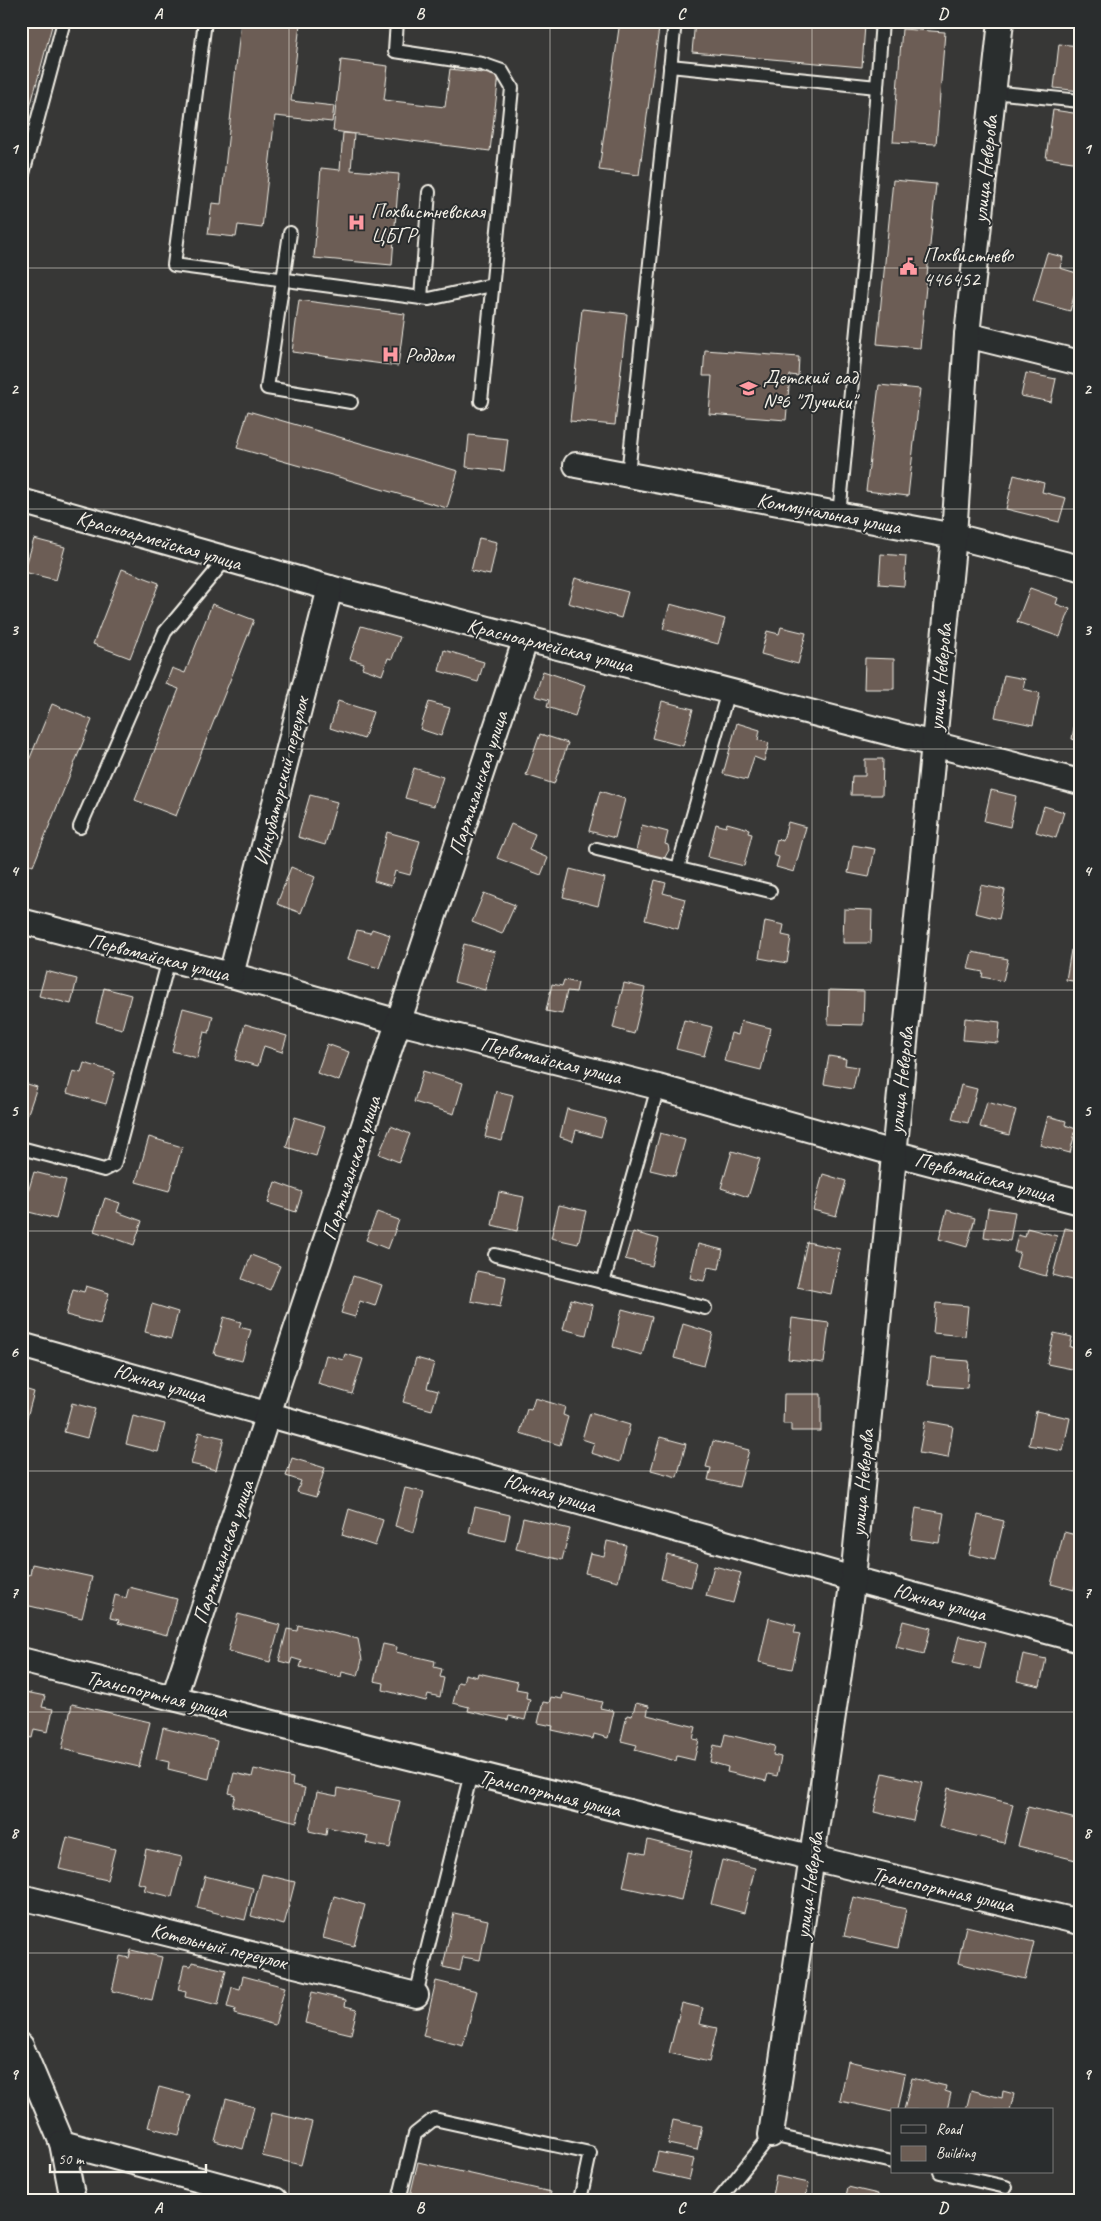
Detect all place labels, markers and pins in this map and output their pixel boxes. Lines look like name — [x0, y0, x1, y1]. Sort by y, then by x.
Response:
place label: Похвистневская ЦБГР — [371, 198, 486, 248]
hospital icon: Похвистневская ЦБГР — [347, 213, 367, 233]
place label: Похвистнево 446452 — [923, 242, 1015, 292]
public building icon: Похвистнево 446452 — [899, 257, 919, 277]
place label: Роддом — [405, 342, 456, 368]
hospital icon: Роддом — [381, 345, 401, 365]
place label: Детский сад №6 "Лучики" — [763, 364, 860, 414]
school or university icon: Детский сад №6 "Лучики" — [739, 379, 759, 399]

